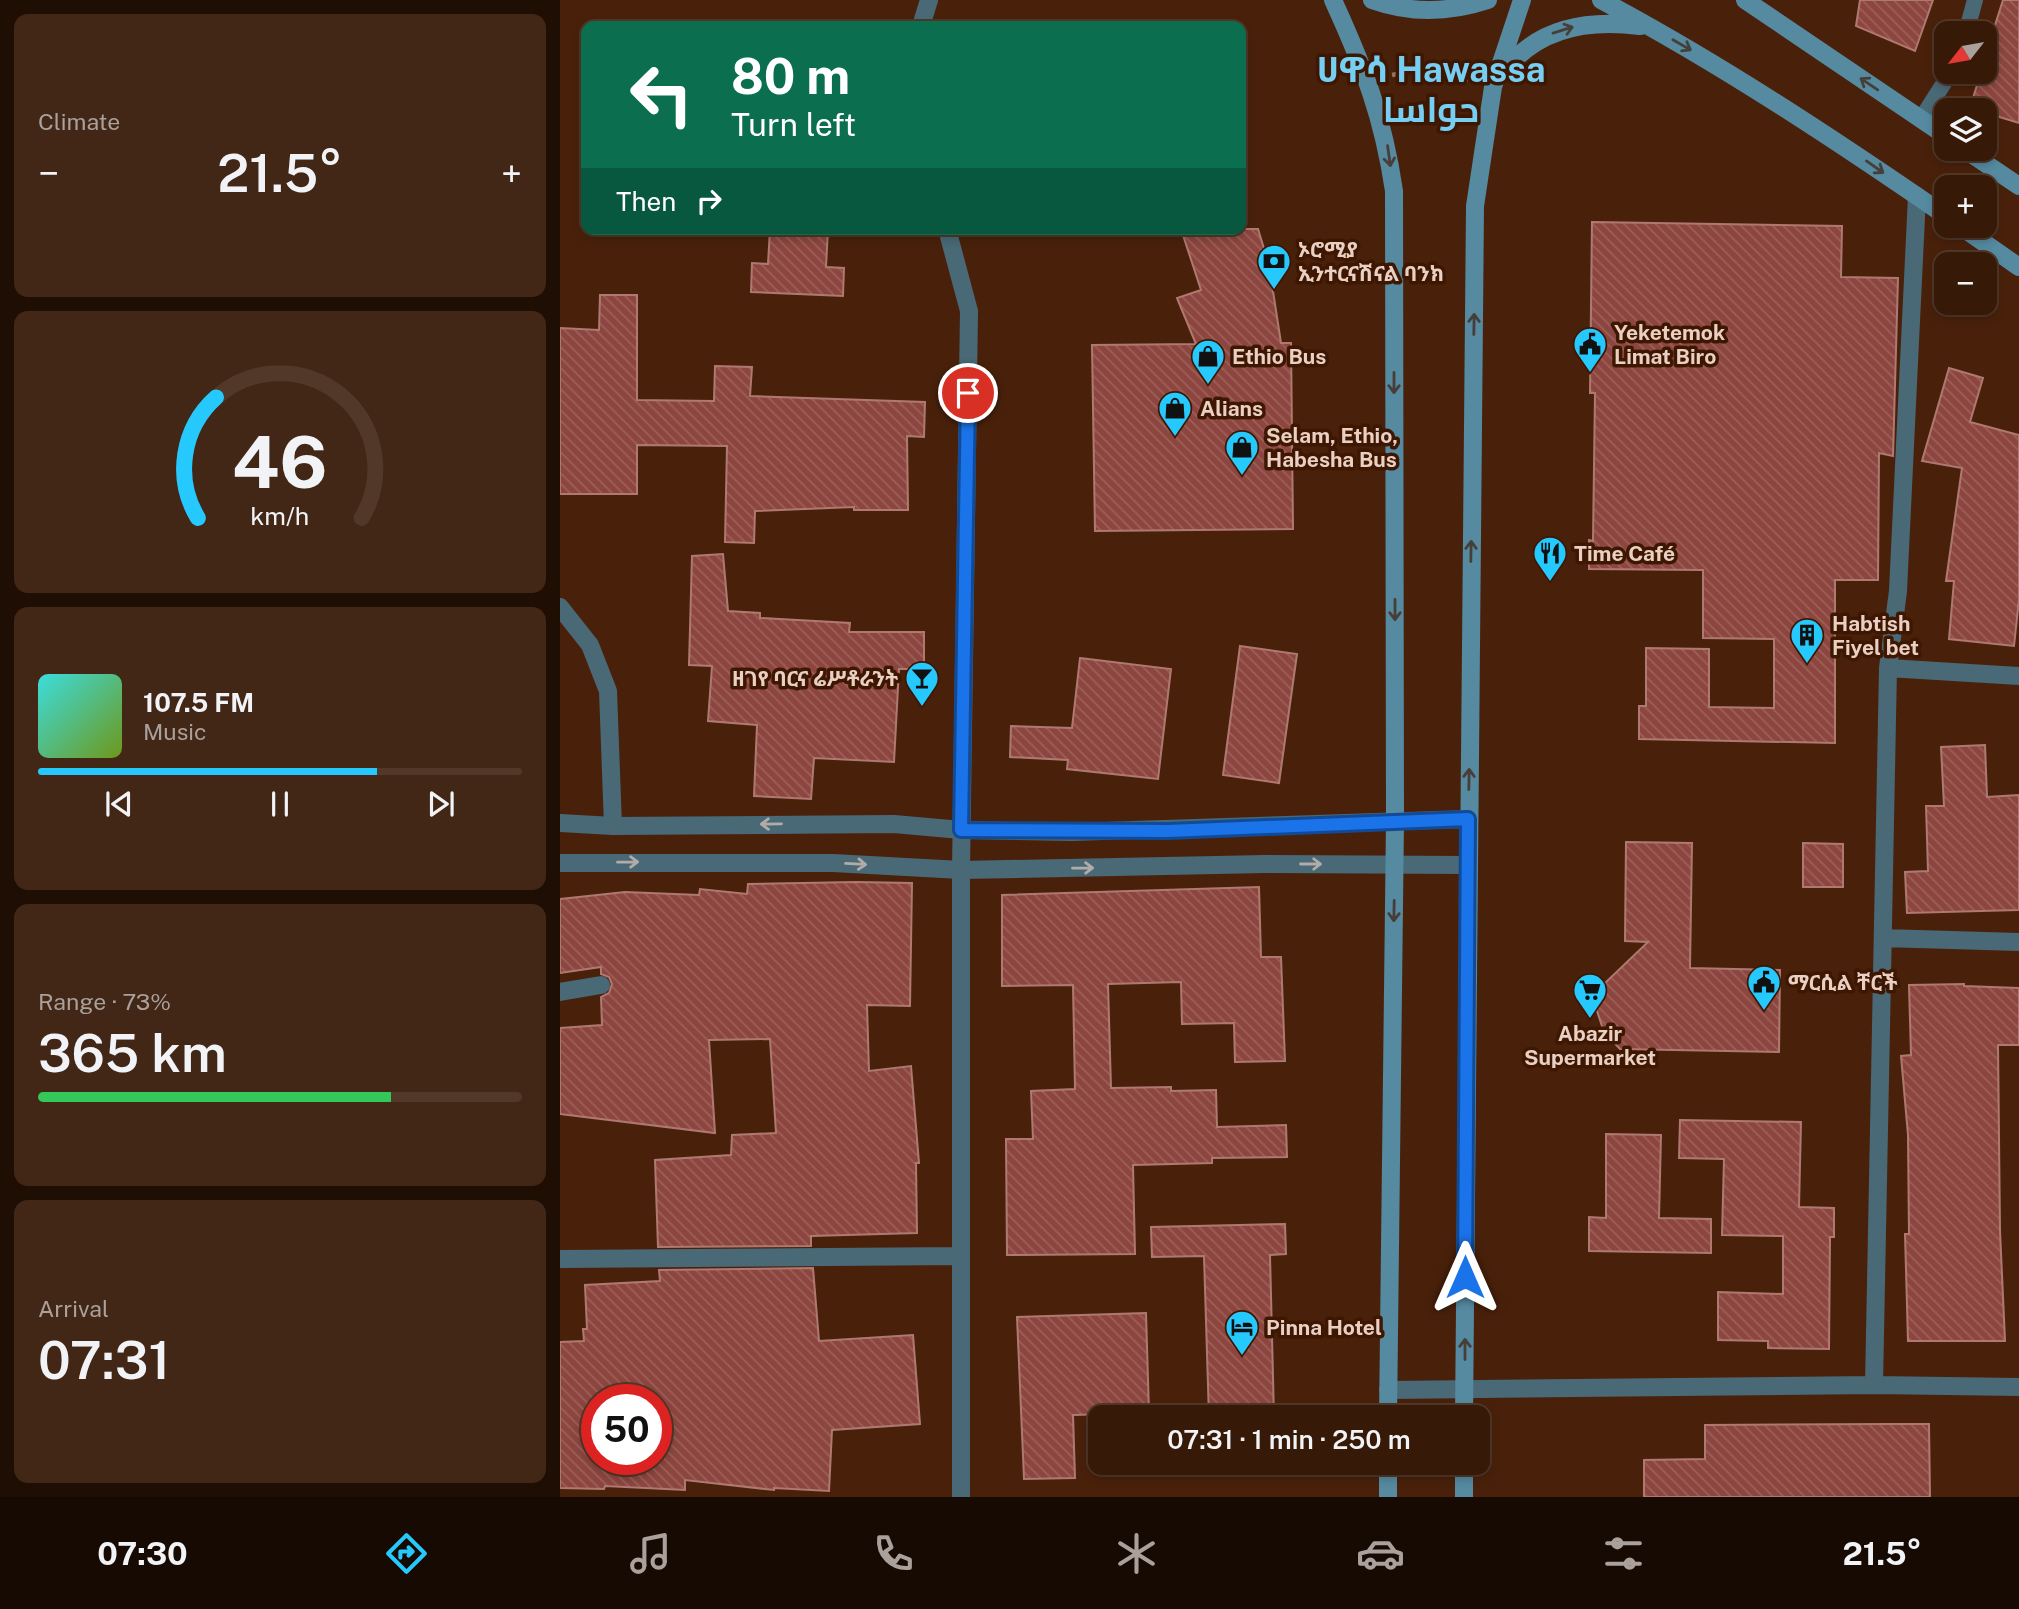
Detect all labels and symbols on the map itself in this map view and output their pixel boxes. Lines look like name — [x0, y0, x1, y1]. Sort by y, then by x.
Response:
north arrow — [1934, 21, 1997, 84]
one-way arrow — [1551, 23, 1573, 36]
one-way arrow — [1672, 38, 1692, 52]
district label: ሀዋሳ Hawassa حواسا — [1316, 49, 1546, 131]
one-way arrow — [1860, 77, 1879, 91]
one-way arrow — [1382, 144, 1395, 167]
one-way arrow — [1865, 160, 1884, 174]
place label: ኦሮሚያ ኢንተርናሽናል ባንክ — [1298, 237, 1444, 286]
bank icon: ኦሮሚያ ኢንተርናሽናል ባንክ — [1255, 242, 1293, 291]
one-way arrow — [1467, 313, 1481, 336]
place label: Yeketemok Limat Biro — [1614, 320, 1725, 369]
public building icon: Yeketemok Limat Biro — [1571, 325, 1609, 374]
shop icon: Ethio Bus — [1189, 337, 1227, 386]
place label: Ethio Bus — [1232, 344, 1326, 369]
pin — [938, 363, 998, 423]
one-way arrow — [1387, 371, 1401, 394]
shop icon: Alians — [1156, 389, 1194, 438]
place label: Alians — [1200, 396, 1263, 421]
place label: Selam, Ethio, Habesha Bus — [1266, 423, 1398, 472]
shop icon: Selam, Ethio, Habesha Bus — [1223, 428, 1261, 477]
restaurant icon: Time Café — [1531, 534, 1569, 583]
one-way arrow — [1464, 540, 1478, 563]
place label: Time Café — [1574, 541, 1675, 566]
one-way arrow — [1388, 599, 1402, 622]
place label: Habtish Fiyel bet — [1832, 611, 1919, 660]
building icon: Habtish Fiyel bet — [1788, 616, 1826, 665]
bar icon: ዘገየ ባርና ሬሥቶራንት — [903, 659, 941, 708]
place label: ዘገየ ባርና ሬሥቶራንት — [732, 666, 898, 691]
one-way arrow — [1462, 768, 1475, 791]
one-way arrow — [760, 818, 783, 831]
one-way arrow — [616, 855, 639, 869]
one-way arrow — [1299, 857, 1322, 871]
one-way arrow — [844, 858, 867, 871]
one-way arrow — [1071, 861, 1094, 874]
one-way arrow — [1387, 900, 1401, 923]
public building icon: ማርሲል ቸርች — [1745, 963, 1783, 1012]
place label: ማርሲል ቸርች — [1788, 970, 1898, 995]
supermarket icon: Abazir Supermarket — [1571, 971, 1609, 1020]
place label: Abazir Supermarket — [1524, 1021, 1656, 1070]
position arrow — [1428, 1240, 1502, 1314]
hotel icon: Pinna Hotel — [1223, 1308, 1261, 1357]
place label: Pinna Hotel — [1266, 1315, 1382, 1340]
one-way arrow — [1458, 1338, 1472, 1361]
speed limit sign: 50 — [581, 1384, 672, 1475]

